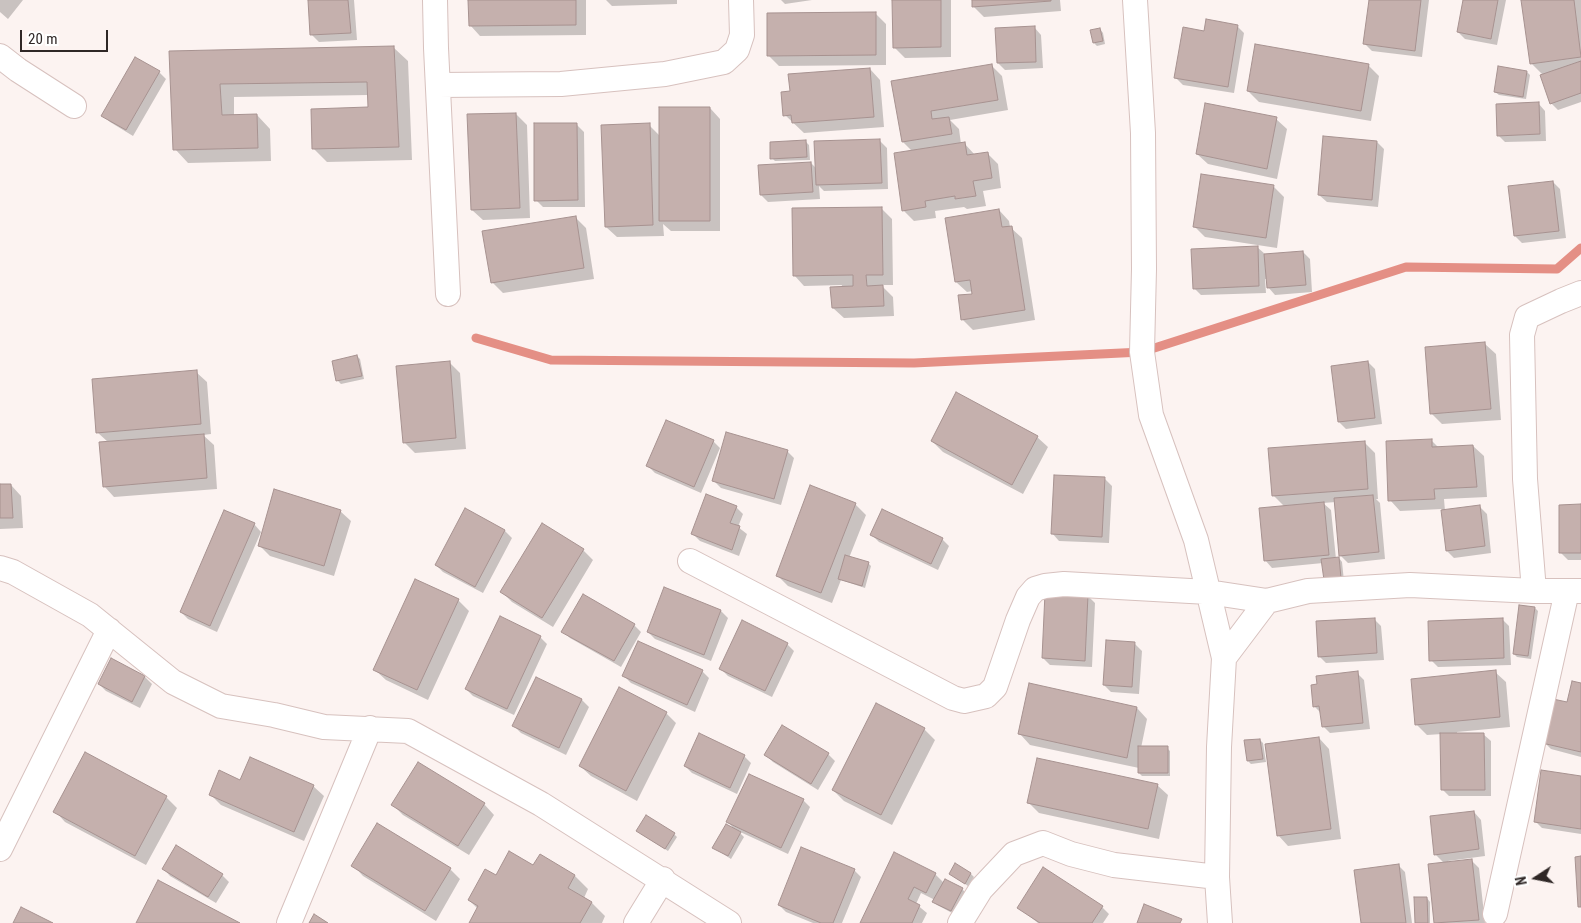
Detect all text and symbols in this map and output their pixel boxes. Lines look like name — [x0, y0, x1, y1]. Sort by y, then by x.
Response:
scale bar — [22, 20, 110, 52]
text: 20 m — [28, 30, 58, 48]
north arrow — [1511, 853, 1561, 903]
text: N — [1513, 875, 1530, 887]

